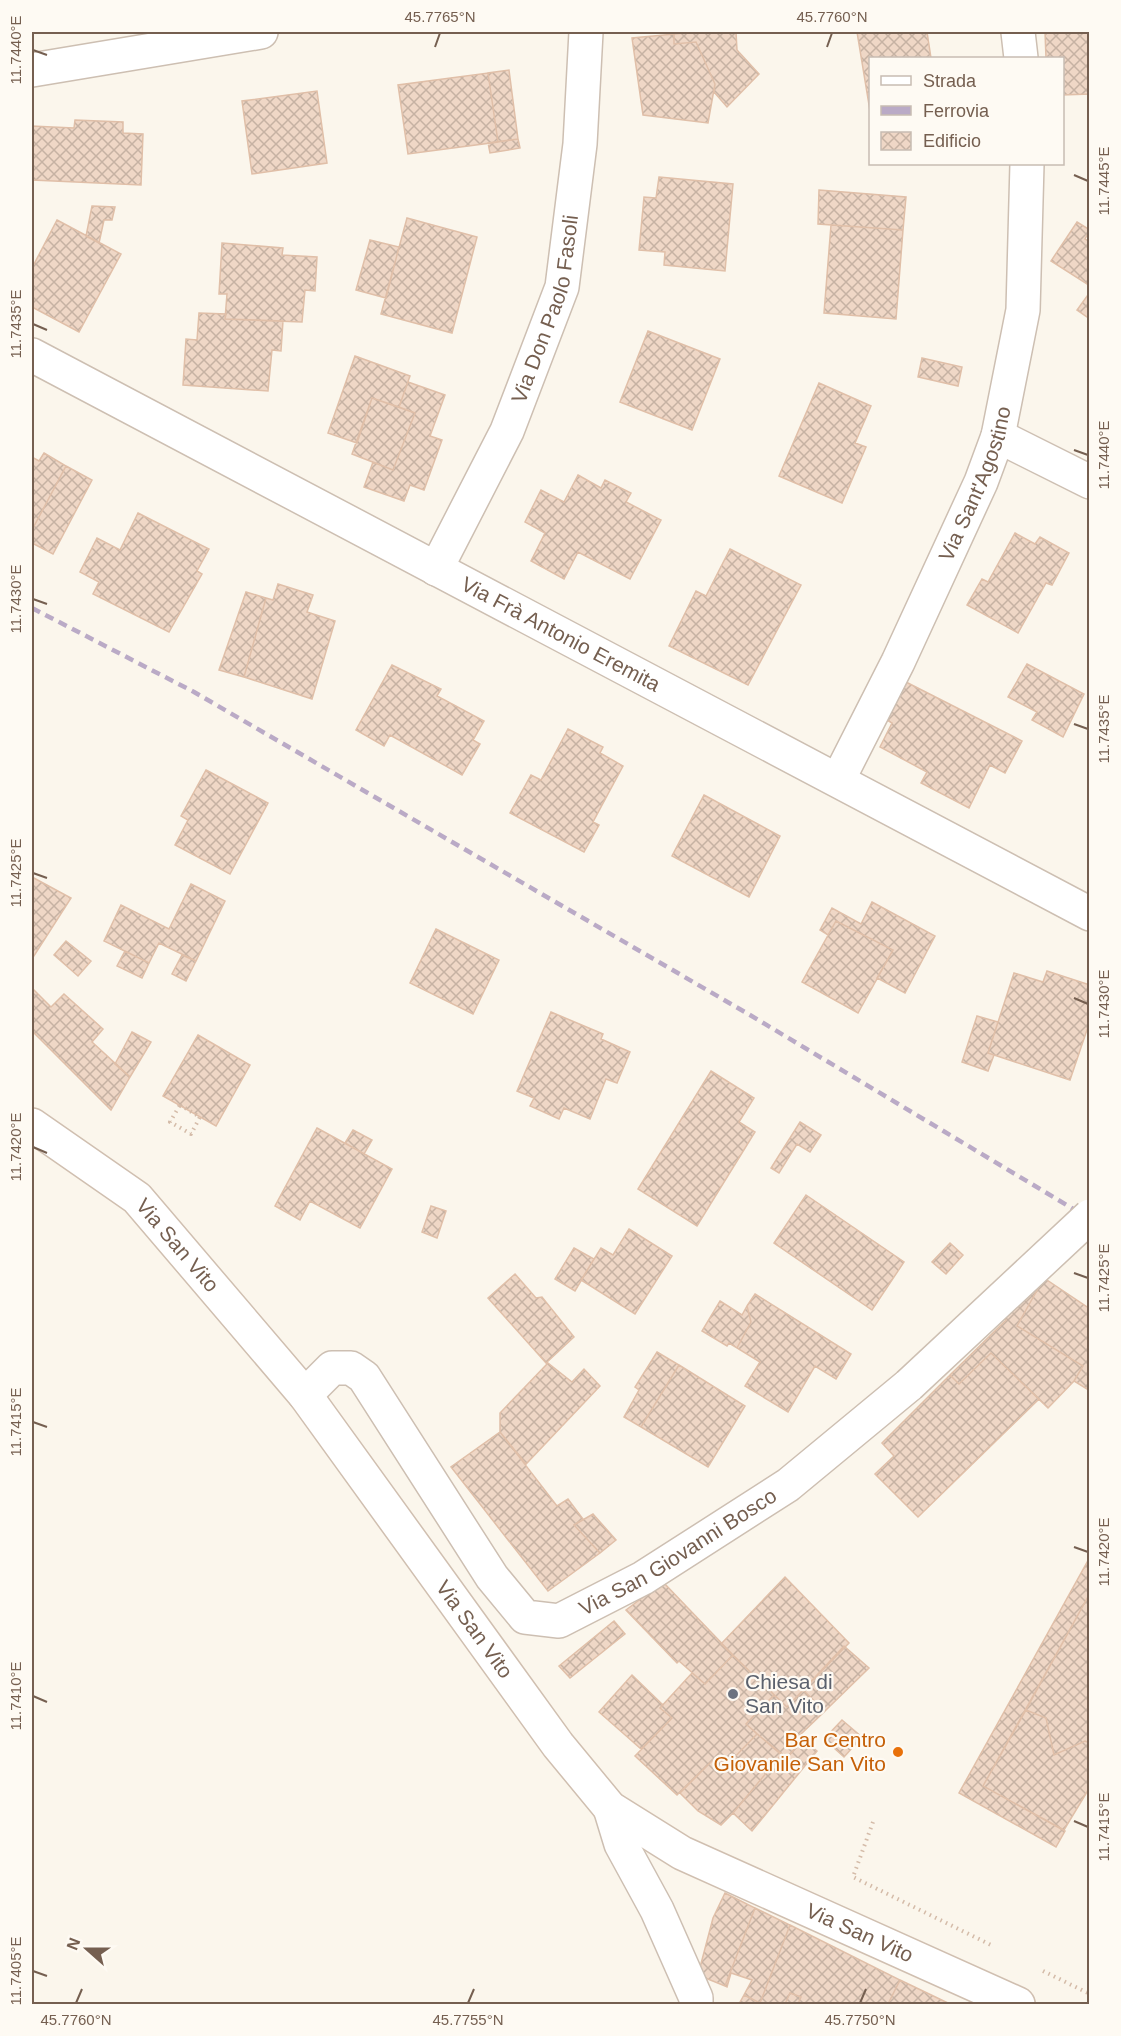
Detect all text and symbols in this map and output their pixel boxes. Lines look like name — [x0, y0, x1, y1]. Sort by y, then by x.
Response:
text: 45.7765°N — [404, 8, 476, 25]
text: 45.7760°N — [796, 8, 868, 25]
text: 11.7440°E — [7, 15, 24, 85]
legend — [869, 57, 1064, 165]
text: Strada — [923, 71, 977, 91]
text: Ferrovia — [923, 101, 990, 121]
text: Edificio — [923, 131, 981, 151]
text: 11.7445°E — [1095, 146, 1112, 216]
street label: Via Don Paolo Fasoli — [507, 213, 582, 406]
text: 11.7435°E — [7, 289, 24, 359]
street label: Via Sant'Agostino — [934, 404, 1015, 565]
text: 11.7440°E — [1095, 420, 1112, 490]
text: 11.7430°E — [7, 564, 24, 634]
street label: Via Frà Antonio Eremita — [458, 572, 665, 696]
text: 11.7435°E — [1095, 694, 1112, 764]
text: 11.7425°E — [7, 838, 24, 908]
text: 11.7430°E — [1095, 969, 1112, 1039]
text: 11.7420°E — [7, 1112, 24, 1182]
street label: Via San Vito — [132, 1194, 224, 1296]
text: 11.7425°E — [1095, 1243, 1112, 1313]
text: 11.7415°E — [7, 1387, 24, 1457]
street label: Via San Giovanni Bosco — [575, 1484, 780, 1620]
text: 11.7420°E — [1095, 1517, 1112, 1587]
street label: Via San Vito — [432, 1576, 518, 1682]
text: 11.7410°E — [7, 1661, 24, 1731]
place label: Chiesa di San Vito — [745, 1670, 833, 1717]
marker: Chiesa di San Vito — [726, 1687, 740, 1701]
place label: Bar Centro Giovanile San Vito — [714, 1728, 886, 1775]
marker: Bar Centro Giovanile San Vito — [891, 1745, 905, 1759]
text: 11.7415°E — [1095, 1792, 1112, 1862]
street label: Via San Vito — [803, 1898, 917, 1966]
north arrow — [57, 1919, 117, 1979]
text: N — [63, 1935, 83, 1952]
text: 11.7405°E — [7, 1936, 24, 2006]
text: 45.7760°N — [40, 2011, 112, 2028]
text: 45.7755°N — [432, 2011, 504, 2028]
text: 45.7750°N — [824, 2011, 896, 2028]

